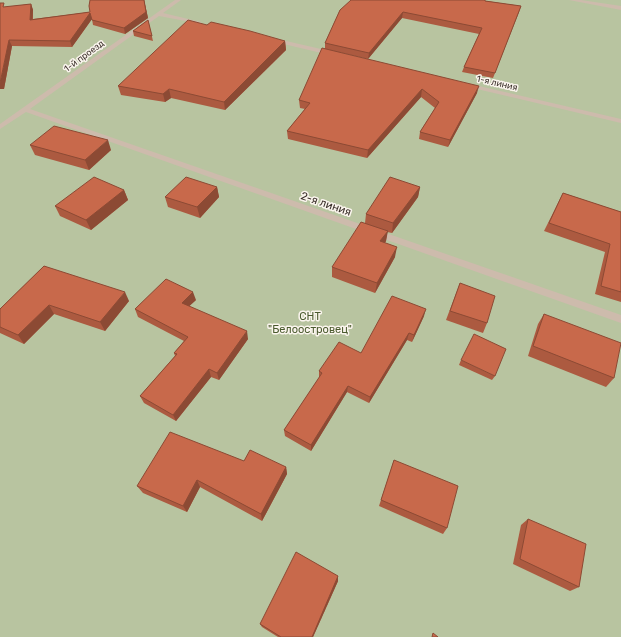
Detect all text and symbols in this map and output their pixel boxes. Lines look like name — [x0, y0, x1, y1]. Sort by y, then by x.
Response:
street label: 1-й проезд — [62, 38, 106, 74]
street label: 1-я линия — [475, 73, 519, 93]
street label: 2-я линия — [299, 189, 353, 219]
park label: СНТ "Белоостровец" — [268, 310, 352, 336]

